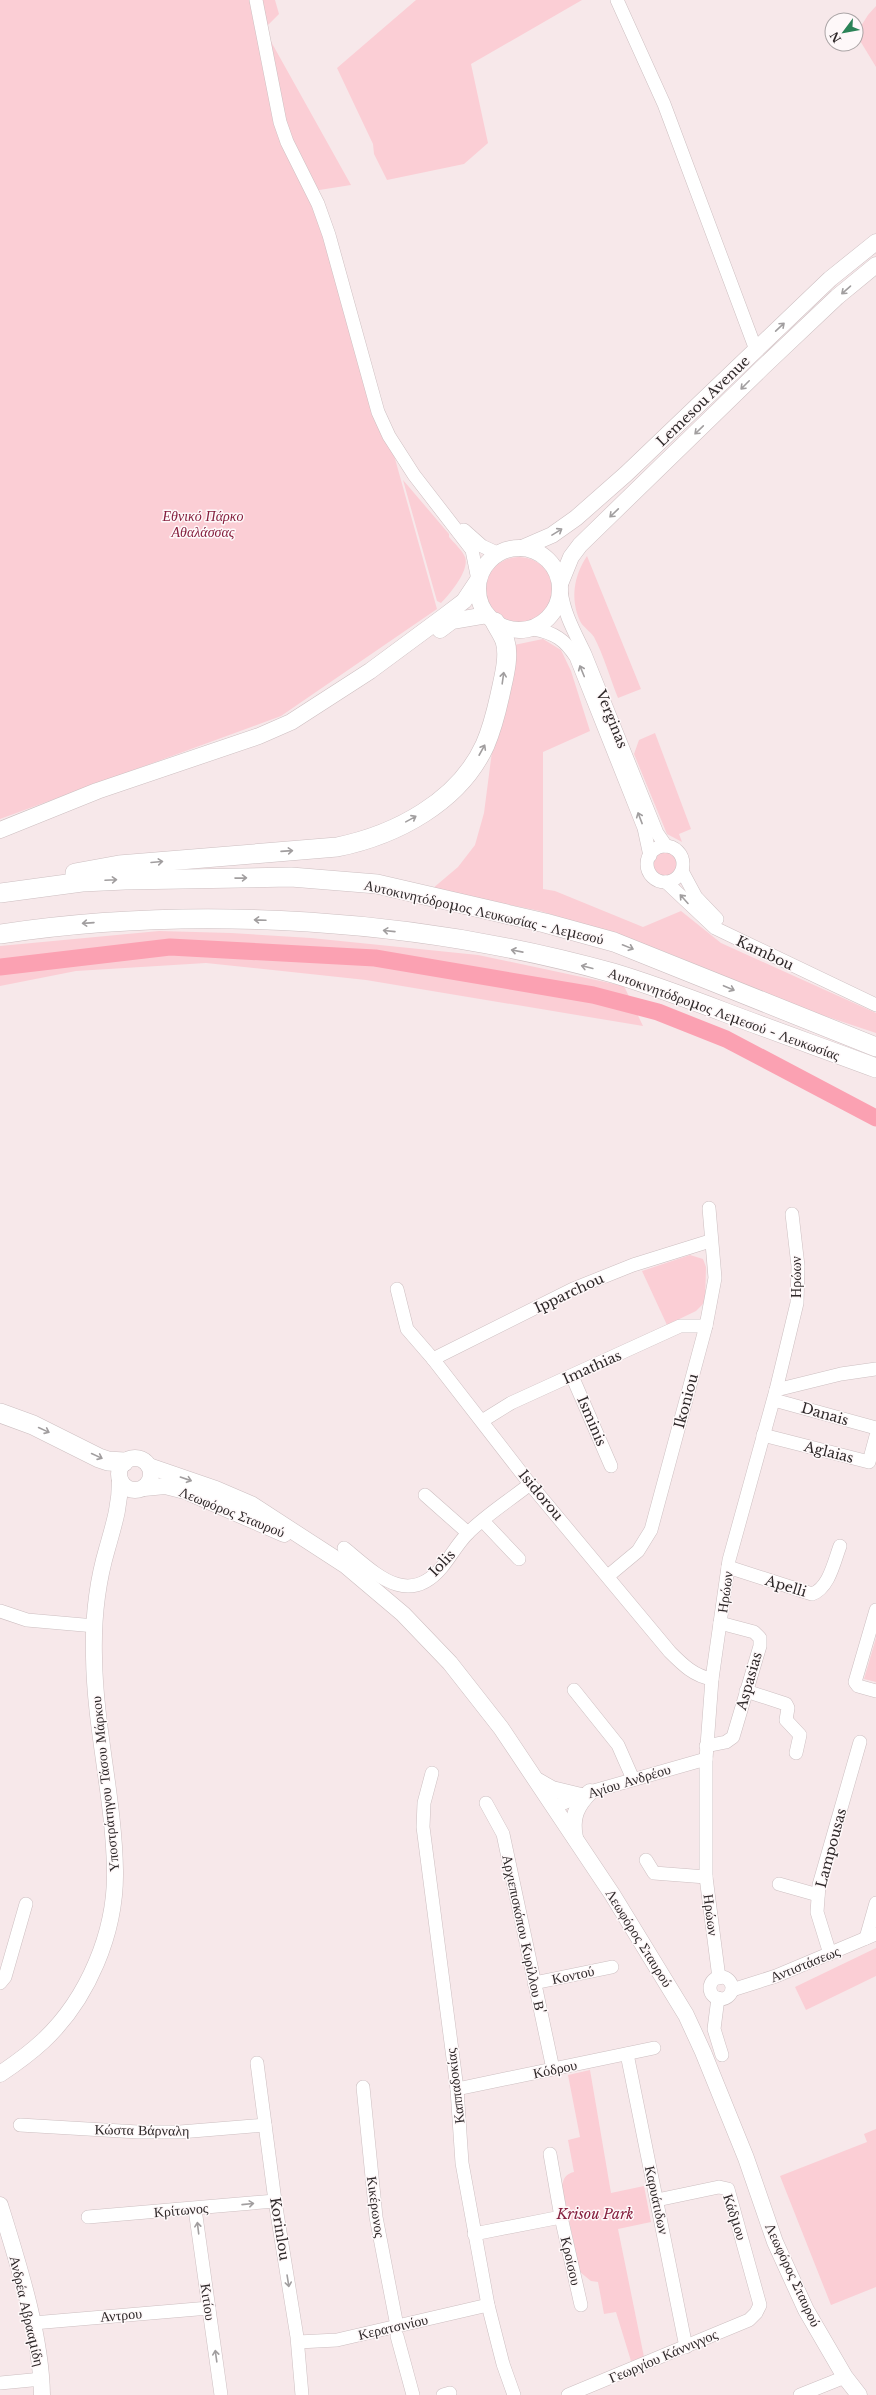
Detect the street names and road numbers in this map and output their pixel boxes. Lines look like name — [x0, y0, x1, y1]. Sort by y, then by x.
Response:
street label: Lemesou Avenue — [653, 352, 753, 450]
street label: Verginas — [592, 686, 632, 751]
street label: Αυτοκινητόδρομος Λευκωσίας - Λεμεσού — [362, 876, 606, 948]
street label: Kambou — [733, 932, 797, 974]
street label: Αυτοκινητόδρομος Λεμεσού - Λευκωσίας — [606, 964, 843, 1065]
street label: Ηρώων — [787, 1256, 805, 1298]
street label: Ipparchou — [531, 1269, 607, 1317]
street label: Imathias — [560, 1346, 624, 1388]
street label: Ikoniou — [670, 1371, 702, 1430]
street label: Isminis — [573, 1393, 611, 1449]
street label: Danais — [799, 1399, 851, 1429]
street label: Aglaias — [801, 1437, 856, 1467]
street label: Isidorou — [515, 1466, 568, 1524]
street label: Λεωφόρος Σταυρού — [176, 1483, 288, 1541]
street label: Iolis — [425, 1546, 459, 1580]
street label: Ηρώων — [713, 1570, 737, 1614]
street label: Apelli — [762, 1571, 809, 1601]
street label: Aspasias — [732, 1650, 766, 1713]
street label: Υποστράτηγου Τάσου Μάρκου — [87, 1695, 123, 1873]
street label: Αγίου Ανδρέου — [585, 1760, 673, 1802]
street label: Lampousas — [812, 1806, 850, 1890]
street label: Αρχιεπισκόπου Κυρίλλου Β' — [498, 1853, 550, 2015]
street label: Λεωφόρος Σταυρού — [602, 1885, 676, 1991]
street label: Ηρώων — [700, 1893, 722, 1937]
street label: Αντιστάσεως — [768, 1942, 843, 1986]
street label: Κοντού — [550, 1962, 596, 1988]
street label: Καππαδοκίας — [441, 2047, 469, 2125]
street label: Κόδρου — [531, 2056, 579, 2082]
street label: Κώστα Βάρναλη — [95, 2120, 189, 2140]
street label: Καρυάτιδων — [641, 2164, 673, 2236]
street label: Κικέρωνος — [363, 2175, 389, 2239]
street label: Κάδμου — [719, 2192, 751, 2242]
street label: Korinlou — [266, 2196, 294, 2263]
street label: Κρίτωνος — [153, 2199, 209, 2221]
street label: Λεωφόρος Σταυρού — [761, 2220, 825, 2330]
street label: Κροίσου — [557, 2235, 585, 2287]
street label: Ανδρέα Αβρααμίδη — [6, 2254, 48, 2368]
street label: Κιτίου — [196, 2282, 220, 2322]
street label: Αντρου — [99, 2304, 143, 2326]
street label: Κερατσινίου — [356, 2310, 430, 2344]
street label: Γεωργίου Κάννιγγος — [606, 2325, 720, 2387]

